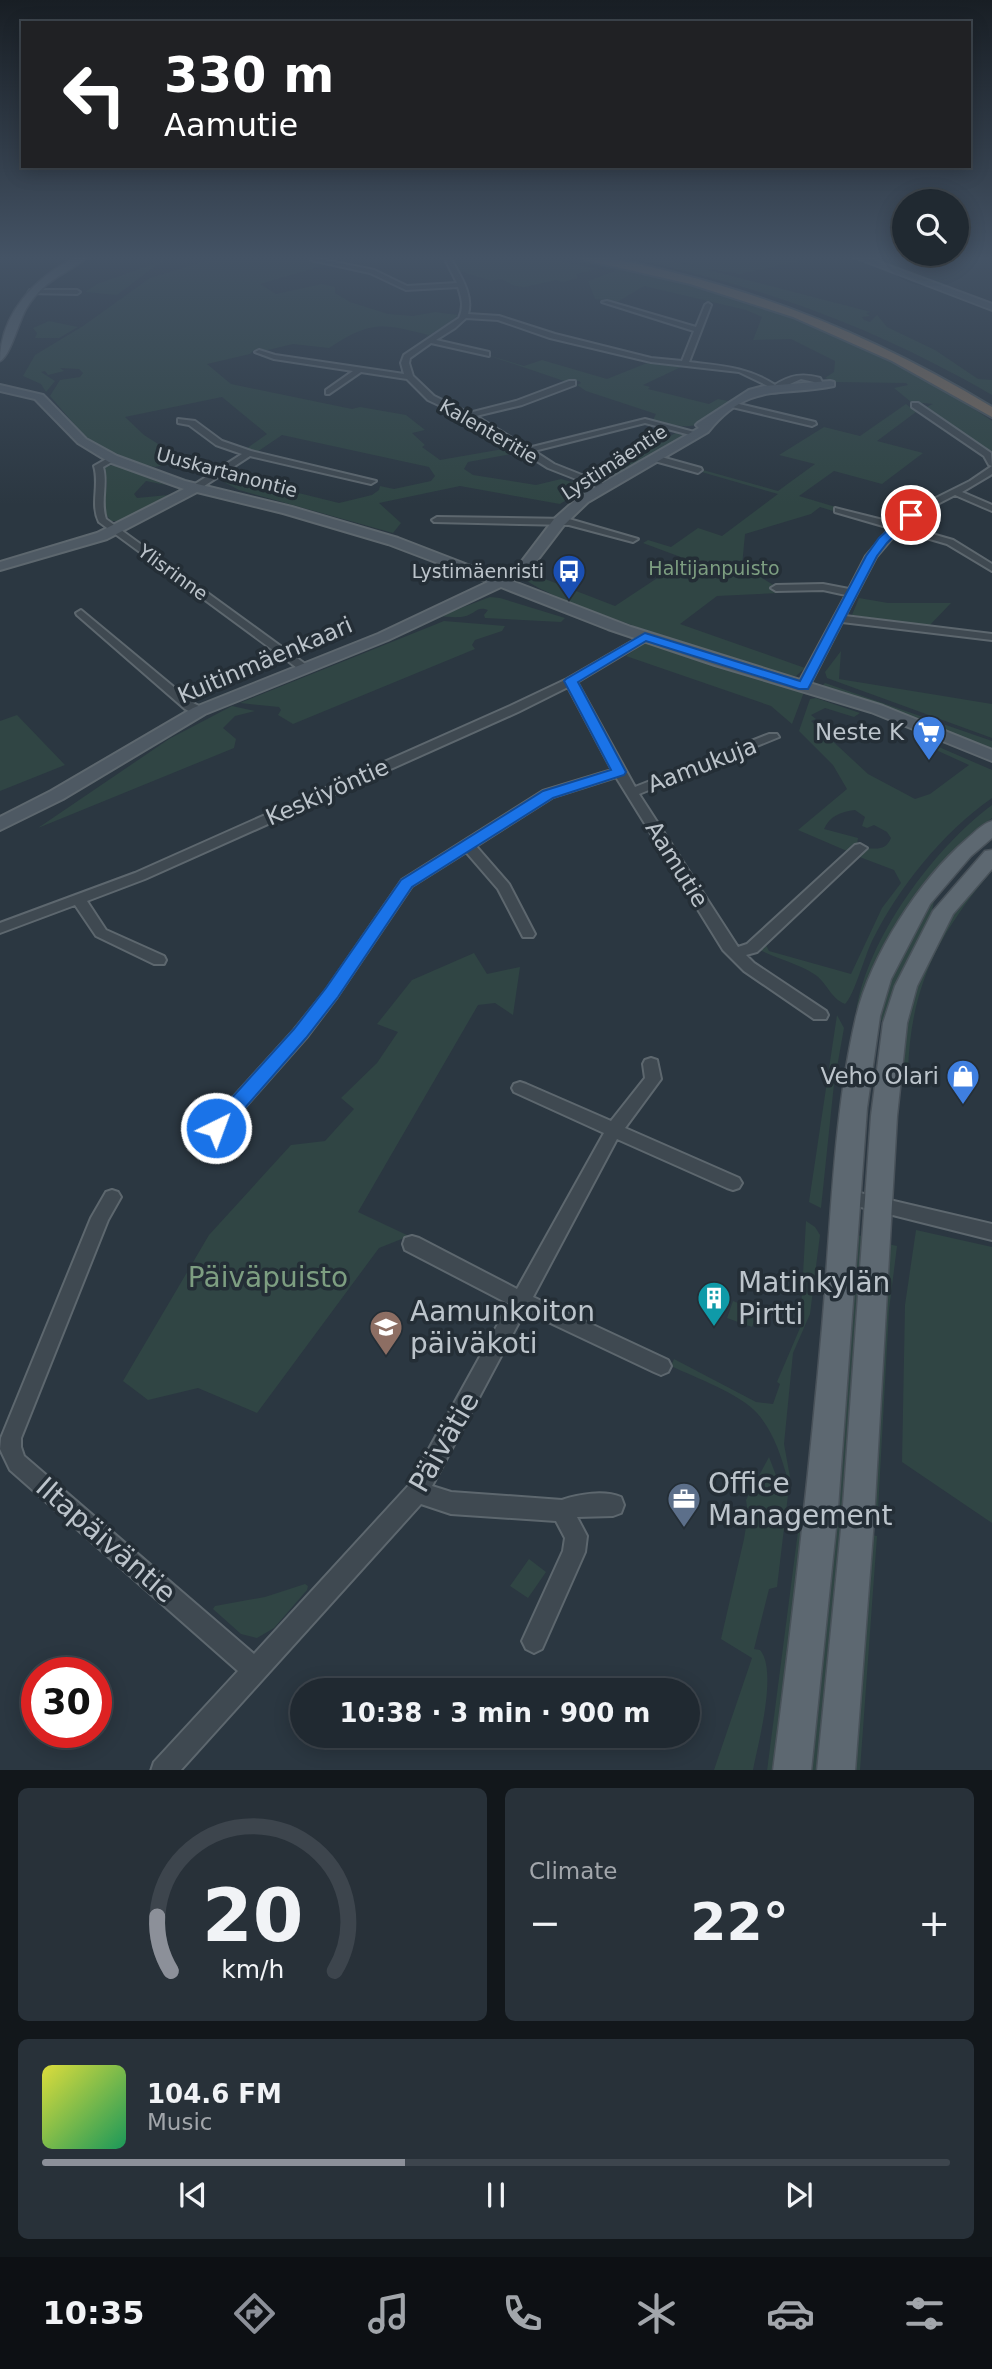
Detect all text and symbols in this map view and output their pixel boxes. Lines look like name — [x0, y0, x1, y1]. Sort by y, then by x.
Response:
text: 330 m — [164, 47, 334, 104]
icon: left — [49, 49, 140, 140]
text: Aamutie — [164, 106, 298, 144]
map controls — [892, 189, 969, 266]
button: search — [892, 189, 969, 266]
street label: Kalenteritie — [436, 394, 542, 468]
street label: Lystimäentie — [557, 420, 671, 504]
street label: Uuskartanontie — [154, 443, 300, 501]
pin — [881, 485, 941, 545]
icon: arrive — [892, 496, 930, 534]
street label: Ylisrinne — [133, 539, 212, 605]
bus stop icon: Lystimäenristi — [550, 552, 588, 601]
park label: Haltijanpuisto — [648, 557, 780, 579]
place label: Lystimäenristi — [412, 560, 544, 582]
street label: Kuitinmäenkaari — [174, 611, 356, 709]
supermarket icon: Neste K — [910, 713, 948, 762]
place label: Neste K — [815, 719, 905, 745]
street label: Aamukuja — [644, 732, 760, 798]
street label: Keskiyöntie — [262, 753, 392, 831]
street label: Aamutie — [640, 816, 714, 912]
shop icon: Veho Olari — [944, 1057, 982, 1106]
place label: Veho Olari — [821, 1063, 939, 1089]
position arrow — [179, 1091, 253, 1165]
park label: Päiväpuisto — [188, 1261, 348, 1294]
place label: Matinkylän Pirtti — [738, 1266, 890, 1331]
building icon: Matinkylän Pirtti — [695, 1279, 733, 1328]
place label: Aamunkoiton päiväkoti — [410, 1295, 595, 1360]
school or university icon: Aamunkoiton päiväkoti — [367, 1308, 405, 1357]
street label: Päivätie — [402, 1386, 486, 1498]
place label: Office Management — [708, 1467, 892, 1532]
street label: Iltapäiväntie — [29, 1470, 183, 1610]
office icon: Office Management — [665, 1480, 703, 1529]
speed limit sign: 30 — [21, 1657, 112, 1748]
text: 10:38 · 3 min · 900 m — [340, 1698, 650, 1728]
text: Climate — [529, 1858, 618, 1884]
text: 20 — [202, 1873, 303, 1958]
text: 22° — [690, 1892, 789, 1952]
text: − — [529, 1901, 561, 1945]
text: + — [918, 1901, 950, 1945]
text: km/h — [221, 1954, 284, 1983]
text: 104.6 FM — [147, 2079, 282, 2109]
text: Music — [147, 2109, 212, 2135]
icon: previous — [174, 2176, 212, 2214]
icon: pause — [477, 2176, 515, 2214]
icon: next — [780, 2176, 818, 2214]
icon: directions — [230, 2289, 279, 2338]
icon: music — [364, 2289, 413, 2338]
icon: phone — [498, 2289, 547, 2338]
icon: climate — [632, 2289, 681, 2338]
icon: car — [766, 2289, 815, 2338]
icon: filters — [900, 2289, 949, 2338]
text: 10:35 — [43, 2294, 144, 2332]

